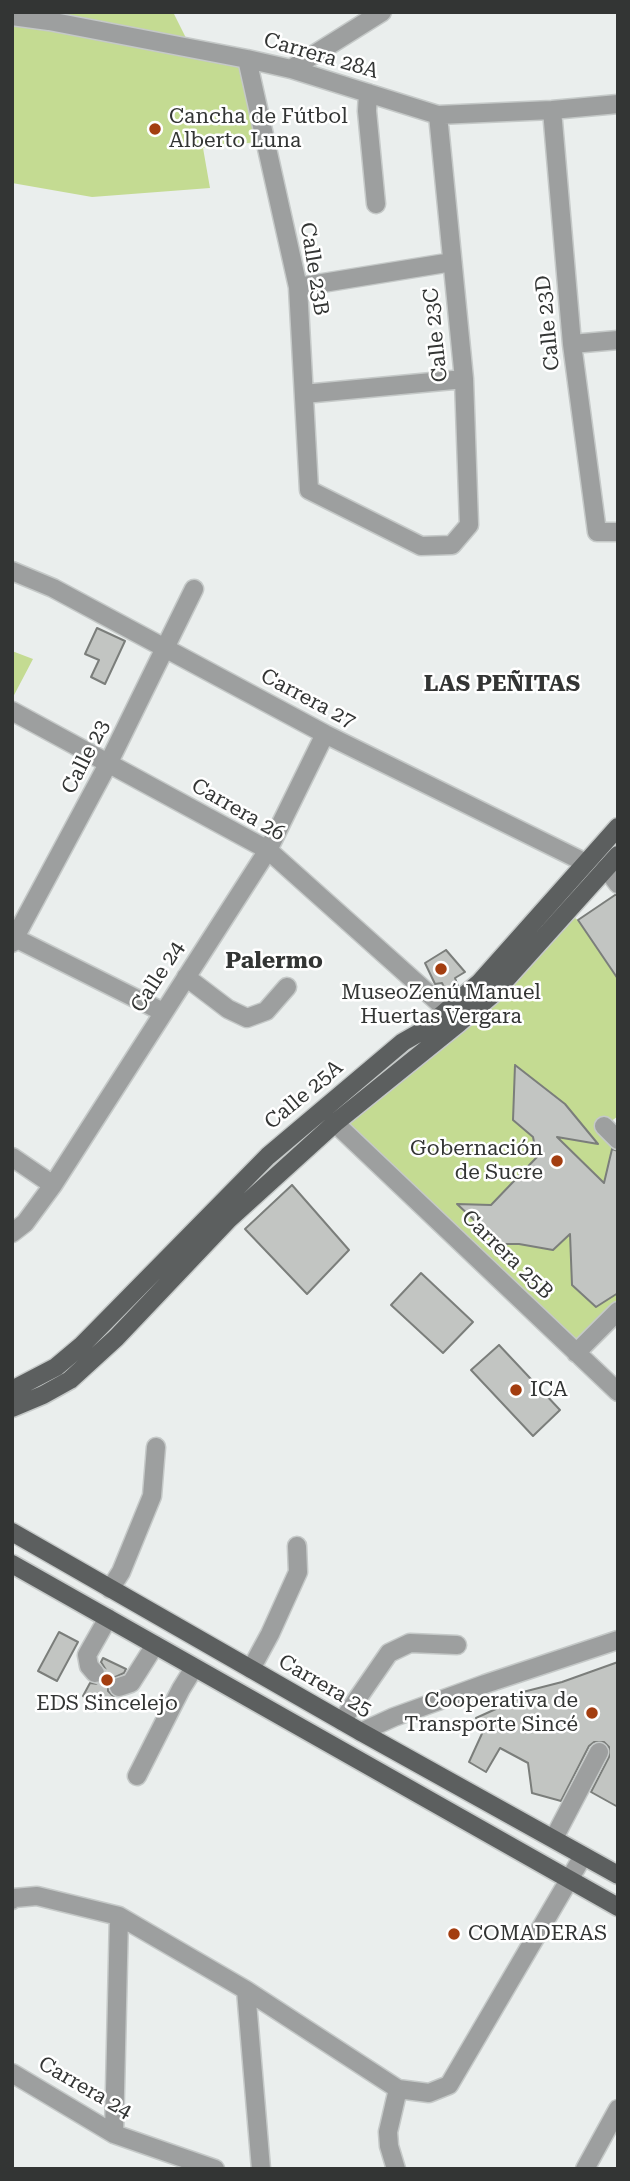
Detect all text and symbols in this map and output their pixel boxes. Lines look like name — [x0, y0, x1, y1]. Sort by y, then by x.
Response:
street label: Carrera 28A — [261, 28, 381, 84]
place label: Cancha de Fútbol Alberto Luna — [169, 104, 348, 154]
marker: Cancha de Fútbol Alberto Luna — [147, 121, 163, 137]
street label: Calle 23B — [294, 221, 334, 317]
street label: Calle 23D — [530, 274, 566, 372]
street label: Calle 23C — [419, 287, 453, 383]
street label: Carrera 27 — [256, 664, 360, 734]
district label: LAS PEÑITAS — [424, 670, 580, 698]
street label: Calle 23 — [57, 716, 115, 798]
street label: Carrera 26 — [187, 773, 289, 847]
street label: Calle 24 — [126, 937, 190, 1017]
district label: Palermo — [225, 947, 323, 975]
marker: MuseoZenú Manuel Huertas Vergara — [433, 961, 449, 977]
place label: MuseoZenú Manuel Huertas Vergara — [341, 980, 541, 1030]
street label: Calle 25A — [260, 1055, 348, 1135]
place label: Gobernación de Sucre — [410, 1136, 543, 1186]
marker: Gobernación de Sucre — [549, 1153, 565, 1169]
street label: Carrera 25B — [456, 1205, 558, 1305]
place label: ICA — [530, 1377, 568, 1403]
marker: ICA — [508, 1382, 524, 1398]
street label: Carrera 25 — [274, 1649, 376, 1723]
marker: EDS Sincelejo — [99, 1672, 115, 1688]
place label: Cooperativa de Transporte Sincé — [404, 1688, 578, 1738]
place label: EDS Sincelejo — [36, 1691, 178, 1717]
marker: Cooperativa de Transporte Sincé — [584, 1705, 600, 1721]
place label: COMADERAS — [468, 1921, 607, 1947]
marker: COMADERAS — [446, 1926, 462, 1942]
street label: Carrera 24 — [34, 2051, 136, 2125]

